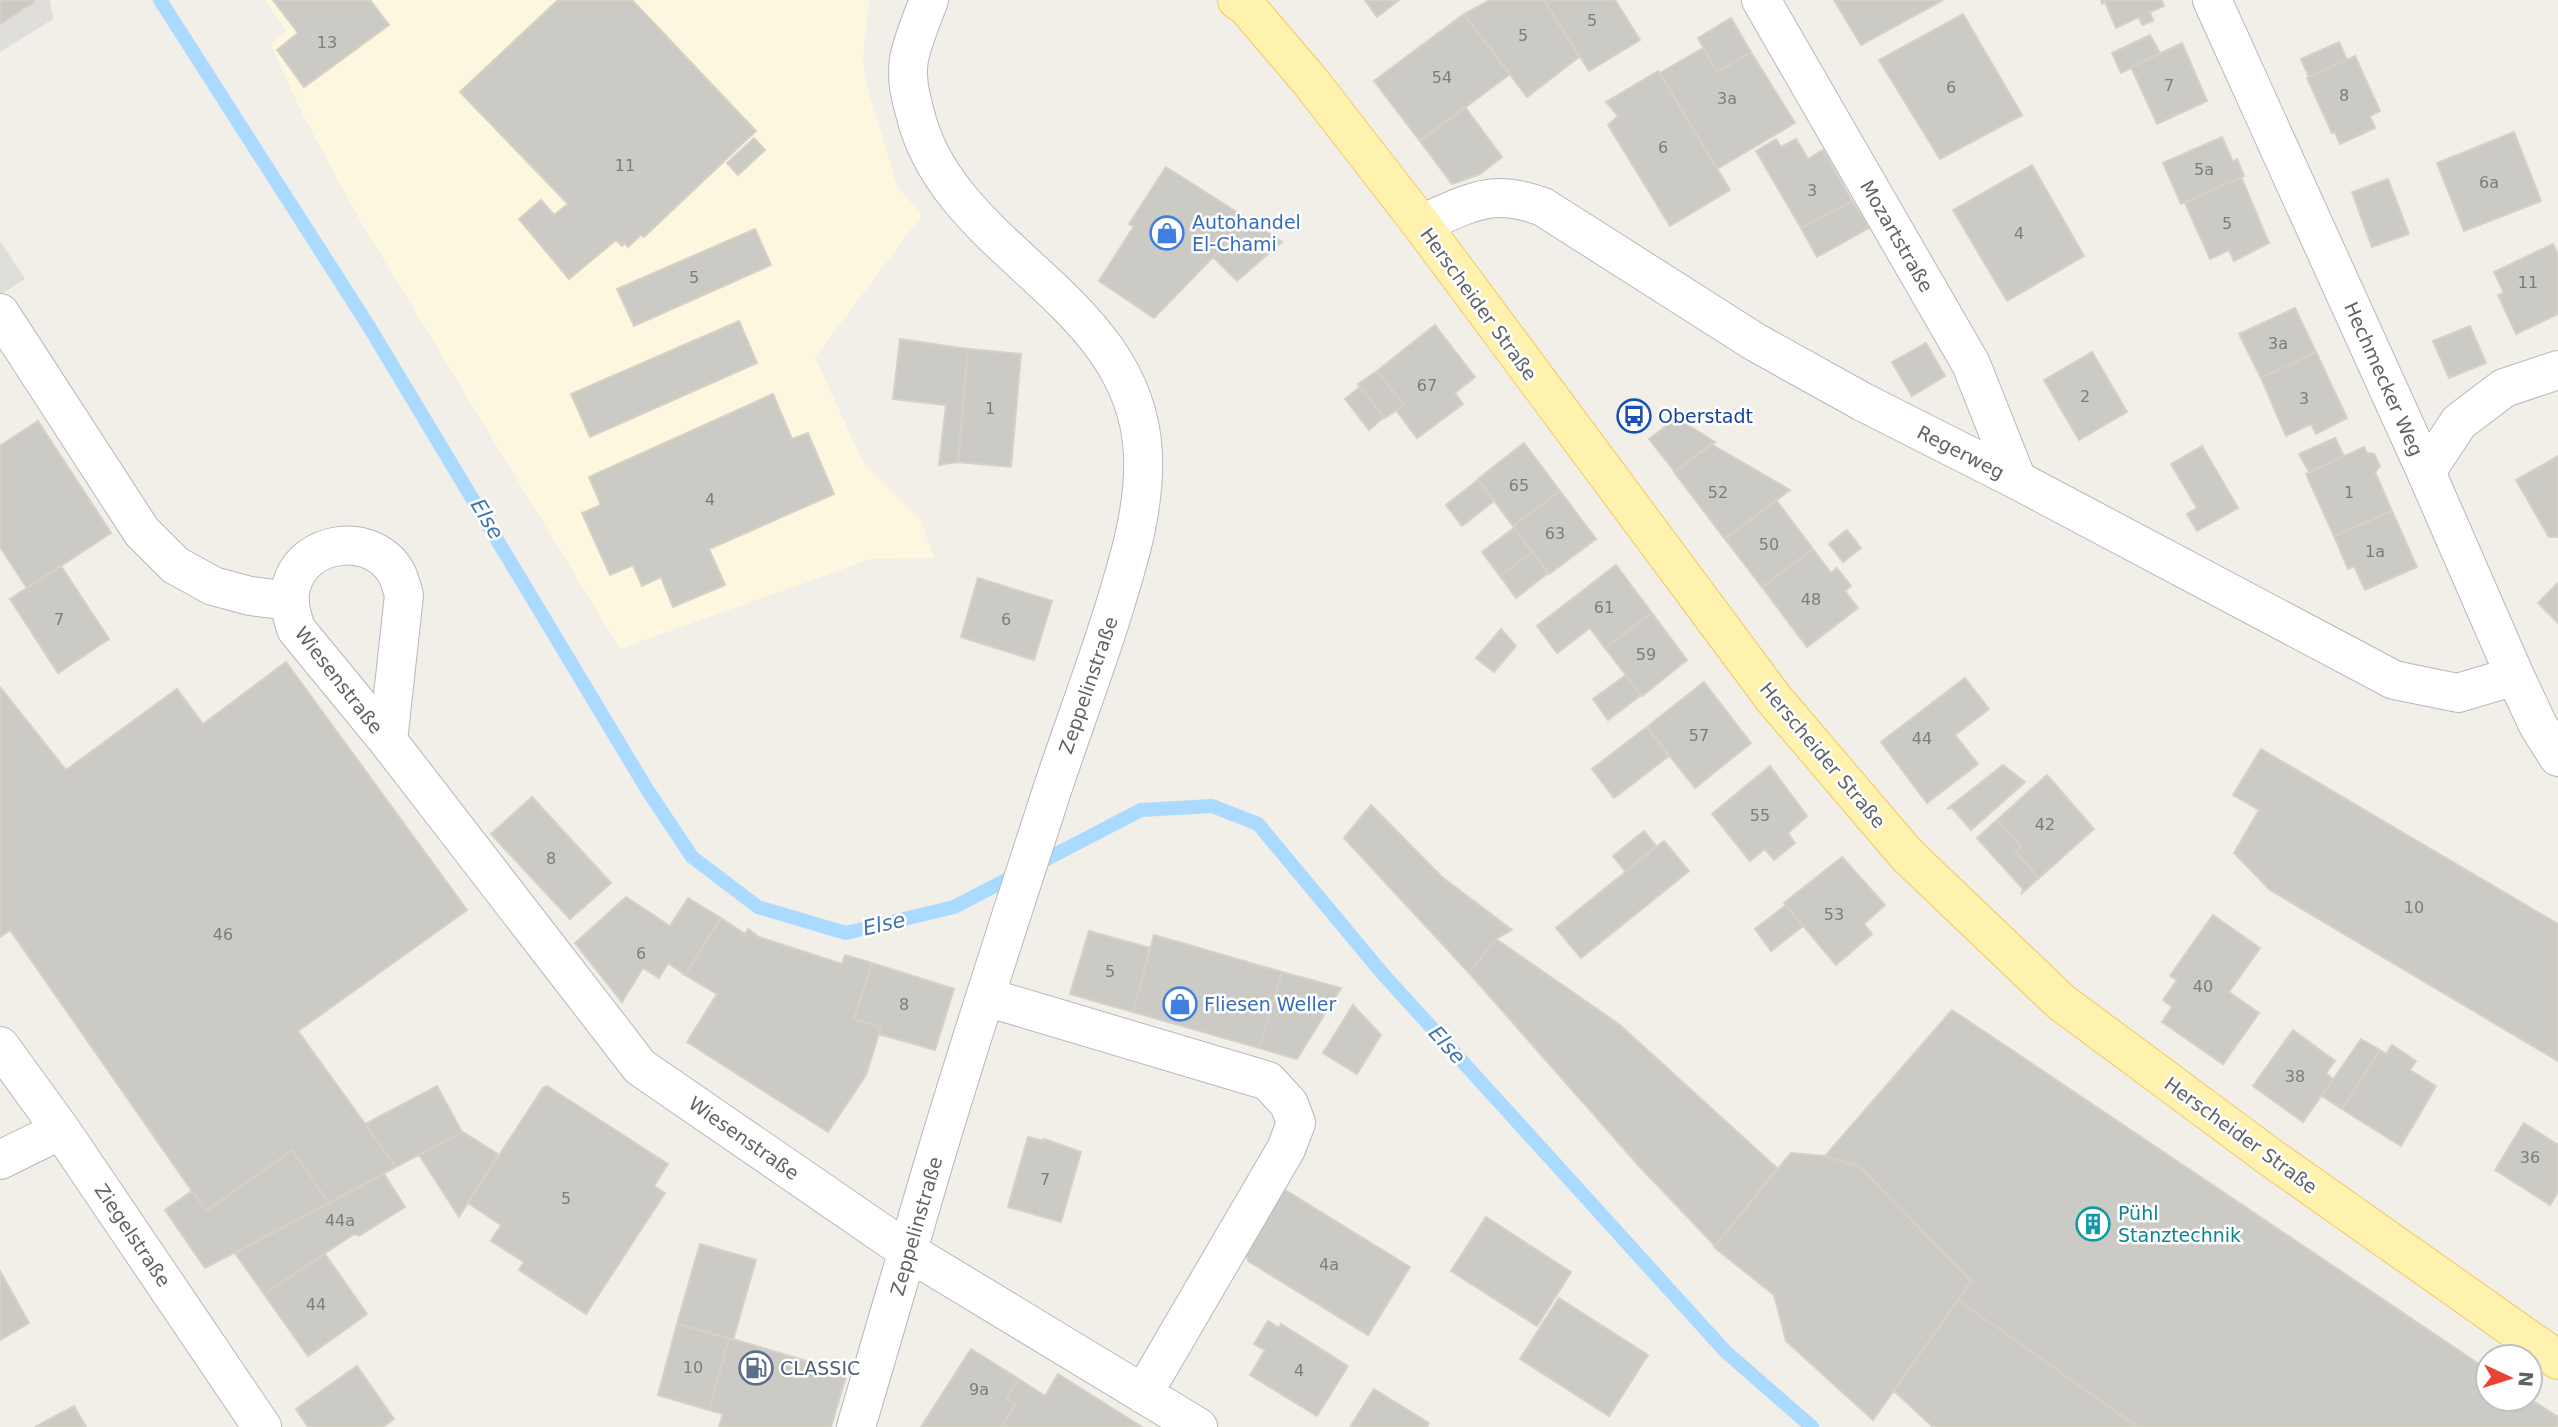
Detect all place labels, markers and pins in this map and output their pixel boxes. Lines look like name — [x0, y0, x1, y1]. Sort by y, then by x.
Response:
place label: Autohandel El-Chami — [1192, 211, 1301, 255]
shop icon: Autohandel El-Chami — [1148, 214, 1186, 252]
bus stop icon: Oberstadt — [1615, 397, 1653, 435]
place label: Oberstadt — [1658, 405, 1753, 427]
shop icon: Fliesen Weller — [1161, 985, 1199, 1023]
place label: Fliesen Weller — [1204, 993, 1336, 1015]
place label: Pühl Stanztechnik — [2118, 1202, 2241, 1246]
building icon: Pühl Stanztechnik — [2074, 1205, 2112, 1243]
fuel station icon: CLASSIC — [737, 1349, 775, 1387]
place label: CLASSIC — [780, 1357, 860, 1379]

